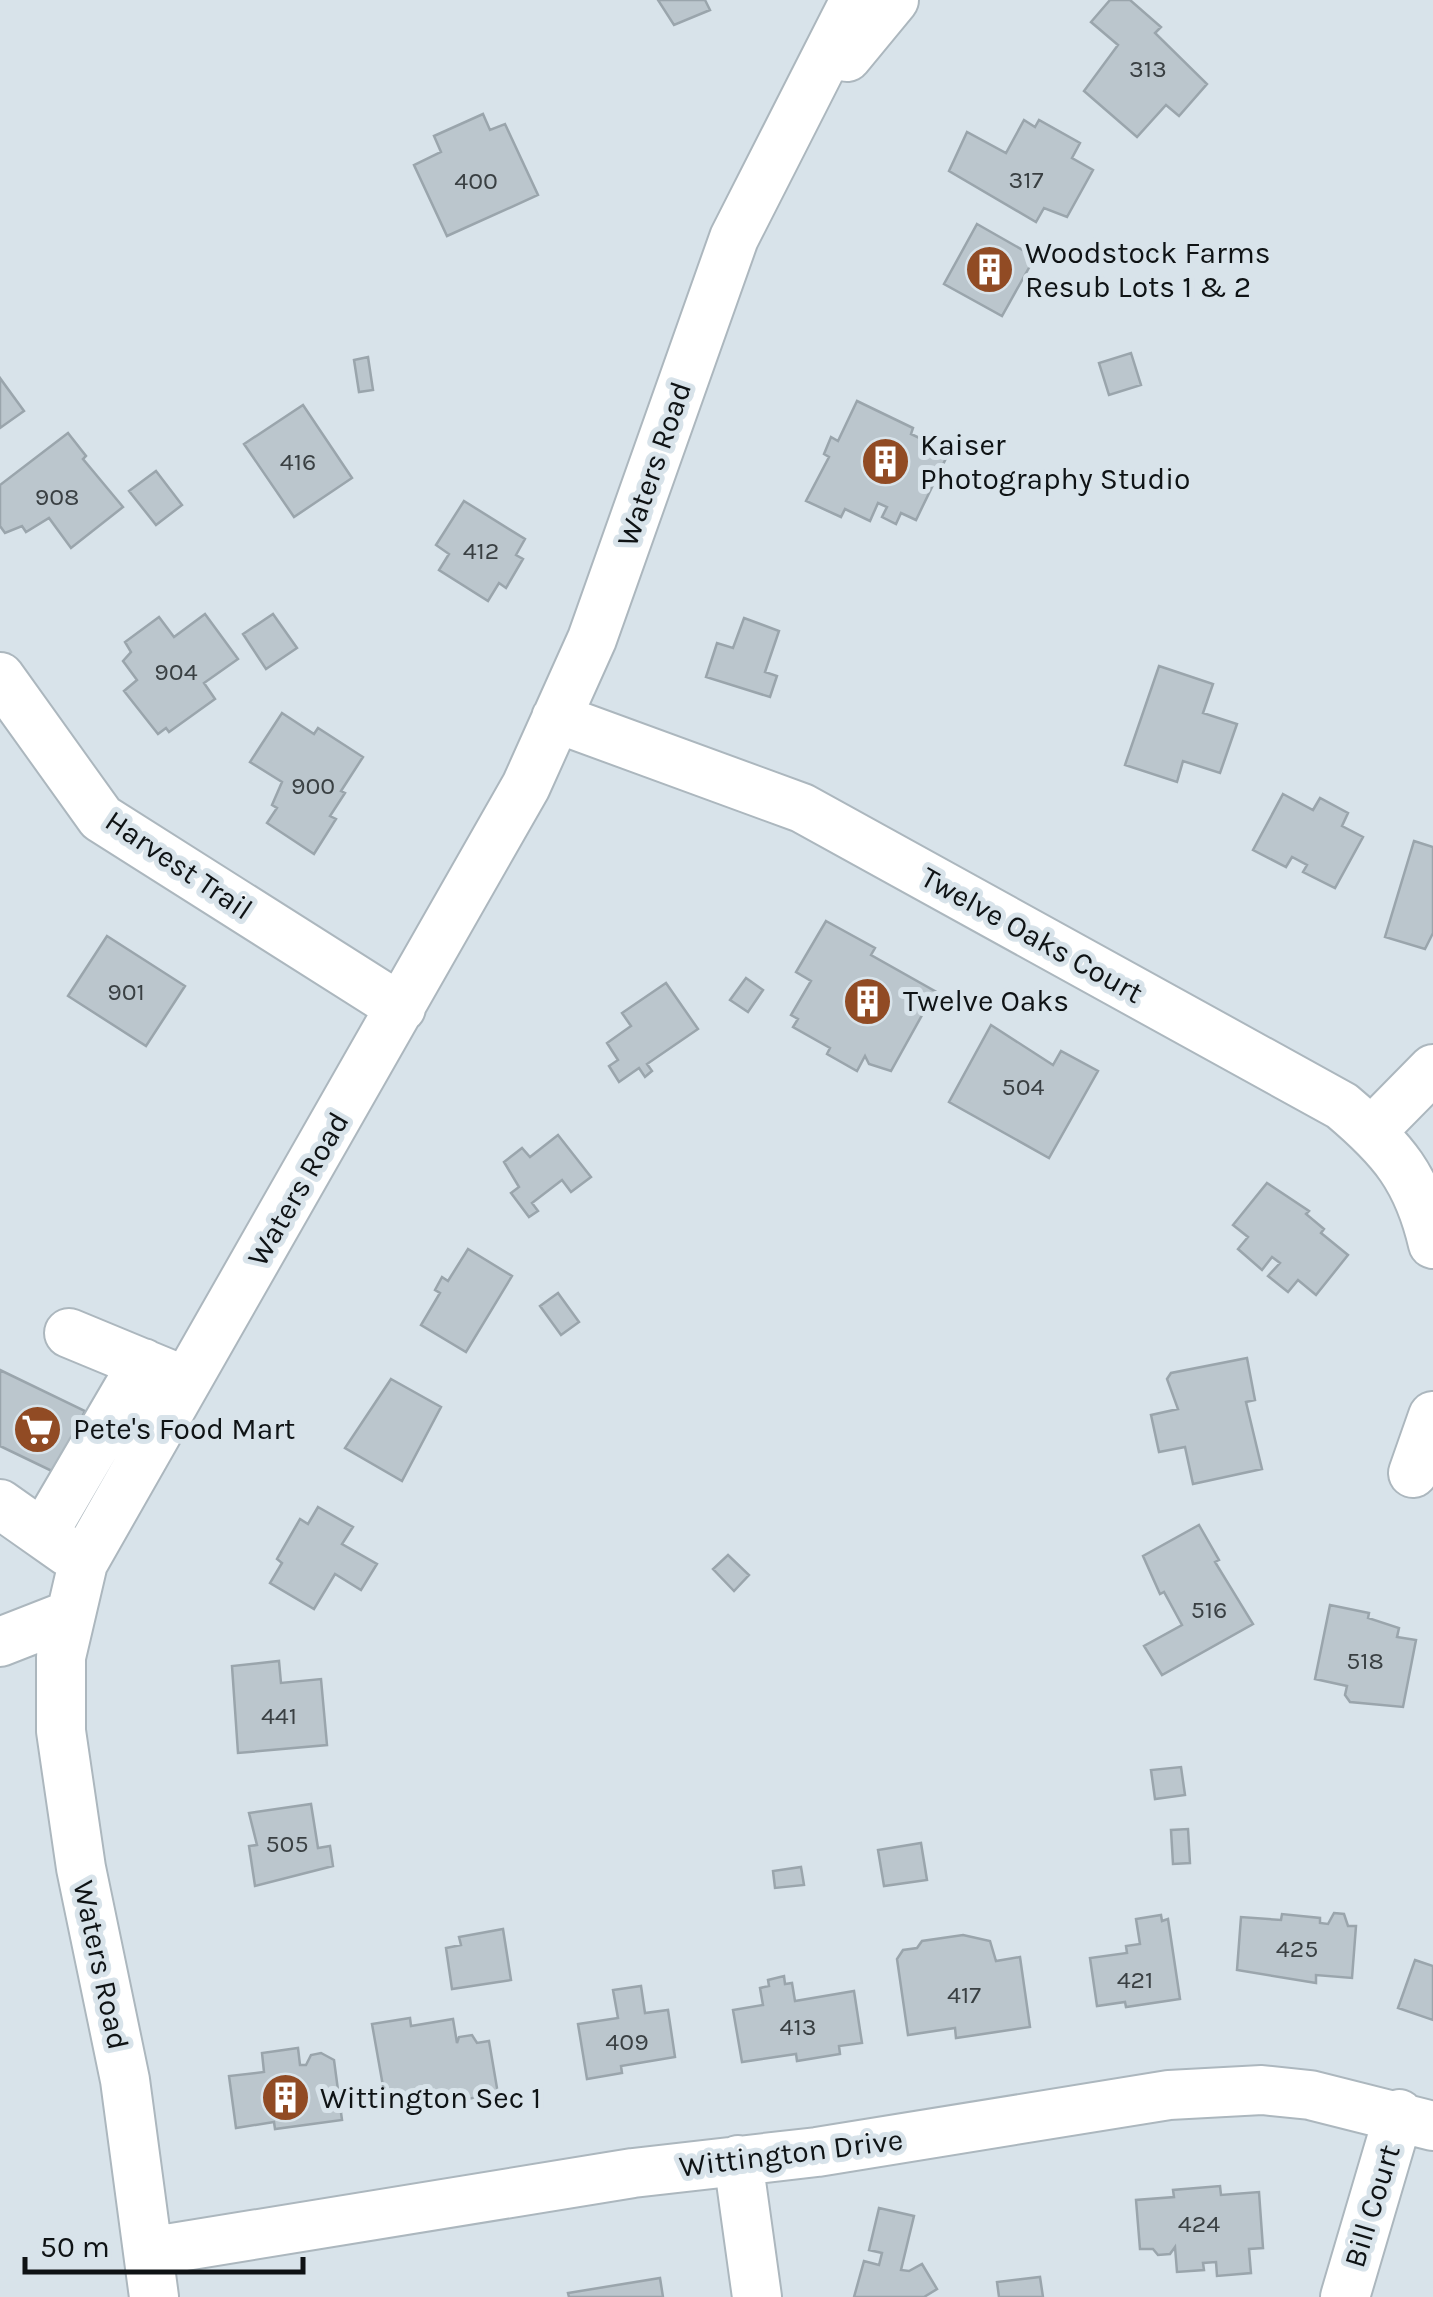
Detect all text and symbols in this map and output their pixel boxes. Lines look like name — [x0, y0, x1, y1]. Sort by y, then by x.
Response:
house number: 313 — [1129, 54, 1167, 83]
house number: 317 — [1009, 165, 1044, 194]
house number: 400 — [454, 166, 498, 195]
place label: Woodstock Farms Resub Lots 1 & 2 — [1025, 235, 1271, 305]
building icon: Woodstock Farms Resub Lots 1 & 2 — [964, 244, 1016, 296]
street label: Waters Road — [609, 377, 699, 551]
place label: Kaiser Photography Studio — [920, 427, 1191, 497]
building icon: Kaiser Photography Studio — [859, 436, 911, 488]
house number: 416 — [280, 447, 316, 476]
house number: 908 — [35, 482, 79, 511]
house number: 412 — [463, 536, 499, 565]
house number: 904 — [154, 657, 198, 686]
house number: 900 — [291, 771, 335, 800]
street label: Harvest Trail — [99, 803, 259, 927]
street label: Twelve Oaks Court — [915, 859, 1149, 1011]
building icon: Twelve Oaks — [842, 975, 894, 1027]
house number: 901 — [107, 977, 145, 1006]
place label: Twelve Oaks — [903, 983, 1069, 1019]
house number: 504 — [1002, 1072, 1044, 1101]
street label: Waters Road — [239, 1106, 357, 1272]
supermarket icon: Pete's Food Mart — [12, 1403, 64, 1455]
place label: Pete's Food Mart — [73, 1411, 295, 1447]
house number: 516 — [1191, 1595, 1227, 1624]
house number: 518 — [1346, 1646, 1384, 1675]
house number: 441 — [261, 1701, 297, 1730]
house number: 505 — [265, 1829, 309, 1858]
street label: Waters Road — [66, 1877, 136, 2053]
house number: 425 — [1276, 1934, 1318, 1963]
house number: 421 — [1117, 1965, 1153, 1994]
house number: 417 — [947, 1980, 981, 2009]
house number: 413 — [780, 2012, 817, 2041]
house number: 409 — [605, 2027, 649, 2056]
building icon: Wittington Sec 1 — [259, 2072, 311, 2124]
place label: Wittington Sec 1 — [320, 2080, 541, 2116]
street label: Wittington Drive — [677, 2121, 905, 2185]
street label: Bill Court — [1336, 2140, 1408, 2272]
house number: 424 — [1178, 2209, 1220, 2238]
scale bar — [25, 2212, 302, 2274]
text: 50 m — [40, 2229, 110, 2265]

